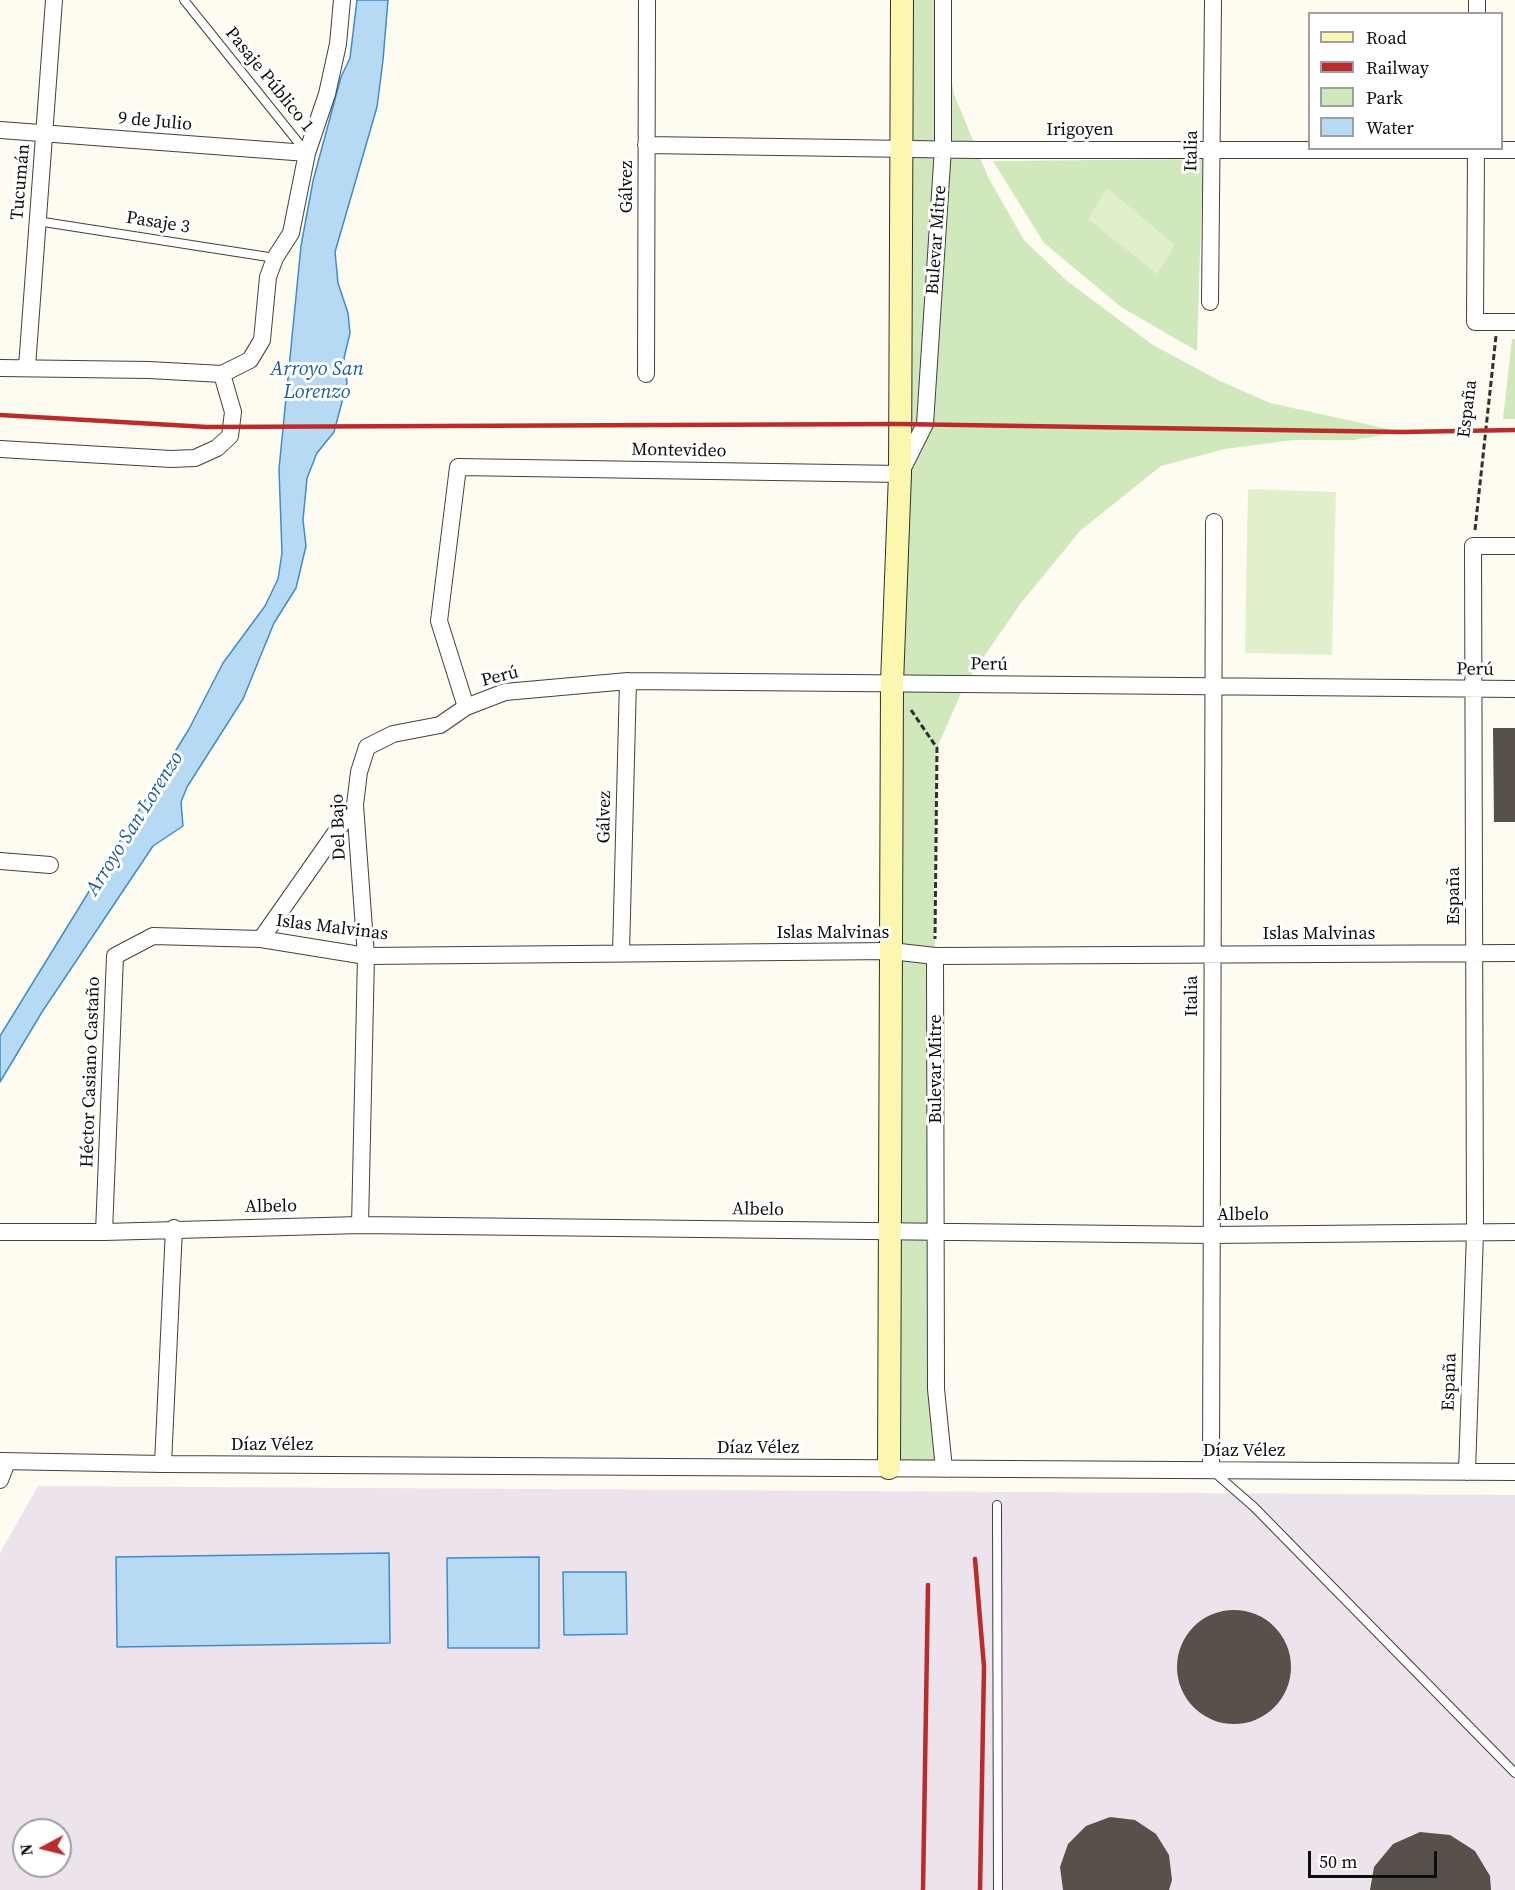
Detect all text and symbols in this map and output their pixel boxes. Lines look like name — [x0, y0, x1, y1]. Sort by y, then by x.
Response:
legend — [1308, 12, 1503, 150]
street label: Pasaje Público 1 — [220, 23, 318, 137]
text: Road — [1366, 25, 1407, 50]
text: Railway — [1366, 55, 1429, 80]
text: Park — [1366, 85, 1403, 110]
street label: 9 de Julio — [117, 108, 193, 136]
text: Water — [1366, 115, 1414, 140]
street label: Irigoyen — [1046, 119, 1114, 141]
street label: Italia — [1181, 130, 1203, 172]
street label: Tucumán — [7, 143, 35, 221]
street label: Gálvez — [616, 161, 638, 213]
street label: Bulevar Mitre — [922, 185, 952, 295]
street label: Pasaje 3 — [125, 207, 191, 239]
water label: Arroyo San Lorenzo — [270, 358, 364, 405]
street label: España — [1454, 379, 1482, 439]
street label: Montevideo — [631, 439, 727, 463]
street label: Perú — [970, 654, 1008, 676]
street label: Perú — [1456, 659, 1494, 681]
street label: Perú — [479, 662, 521, 692]
water label: Arroyo San Lorenzo — [81, 748, 189, 900]
street label: Gálvez — [594, 790, 616, 844]
street label: Del Bajo — [327, 793, 351, 861]
street label: España — [1443, 867, 1465, 925]
street label: Islas Malvinas — [275, 910, 389, 946]
street label: Islas Malvinas — [777, 922, 889, 944]
street label: Islas Malvinas — [1263, 923, 1375, 945]
street label: Italia — [1181, 975, 1203, 1017]
street label: Héctor Casiano Castaño — [77, 976, 105, 1168]
street label: Bulevar Mitre — [925, 1014, 947, 1124]
street label: Albelo — [245, 1196, 297, 1218]
street label: Albelo — [732, 1199, 784, 1221]
street label: Albelo — [1217, 1204, 1269, 1226]
street label: España — [1438, 1353, 1462, 1411]
street label: Díaz Vélez — [231, 1434, 313, 1456]
street label: Díaz Vélez — [717, 1437, 799, 1459]
street label: Díaz Vélez — [1203, 1440, 1285, 1462]
north arrow — [12, 1818, 72, 1878]
scale bar — [1311, 1839, 1440, 1877]
text: N — [14, 1843, 38, 1857]
text: 50 m — [1319, 1849, 1357, 1874]

